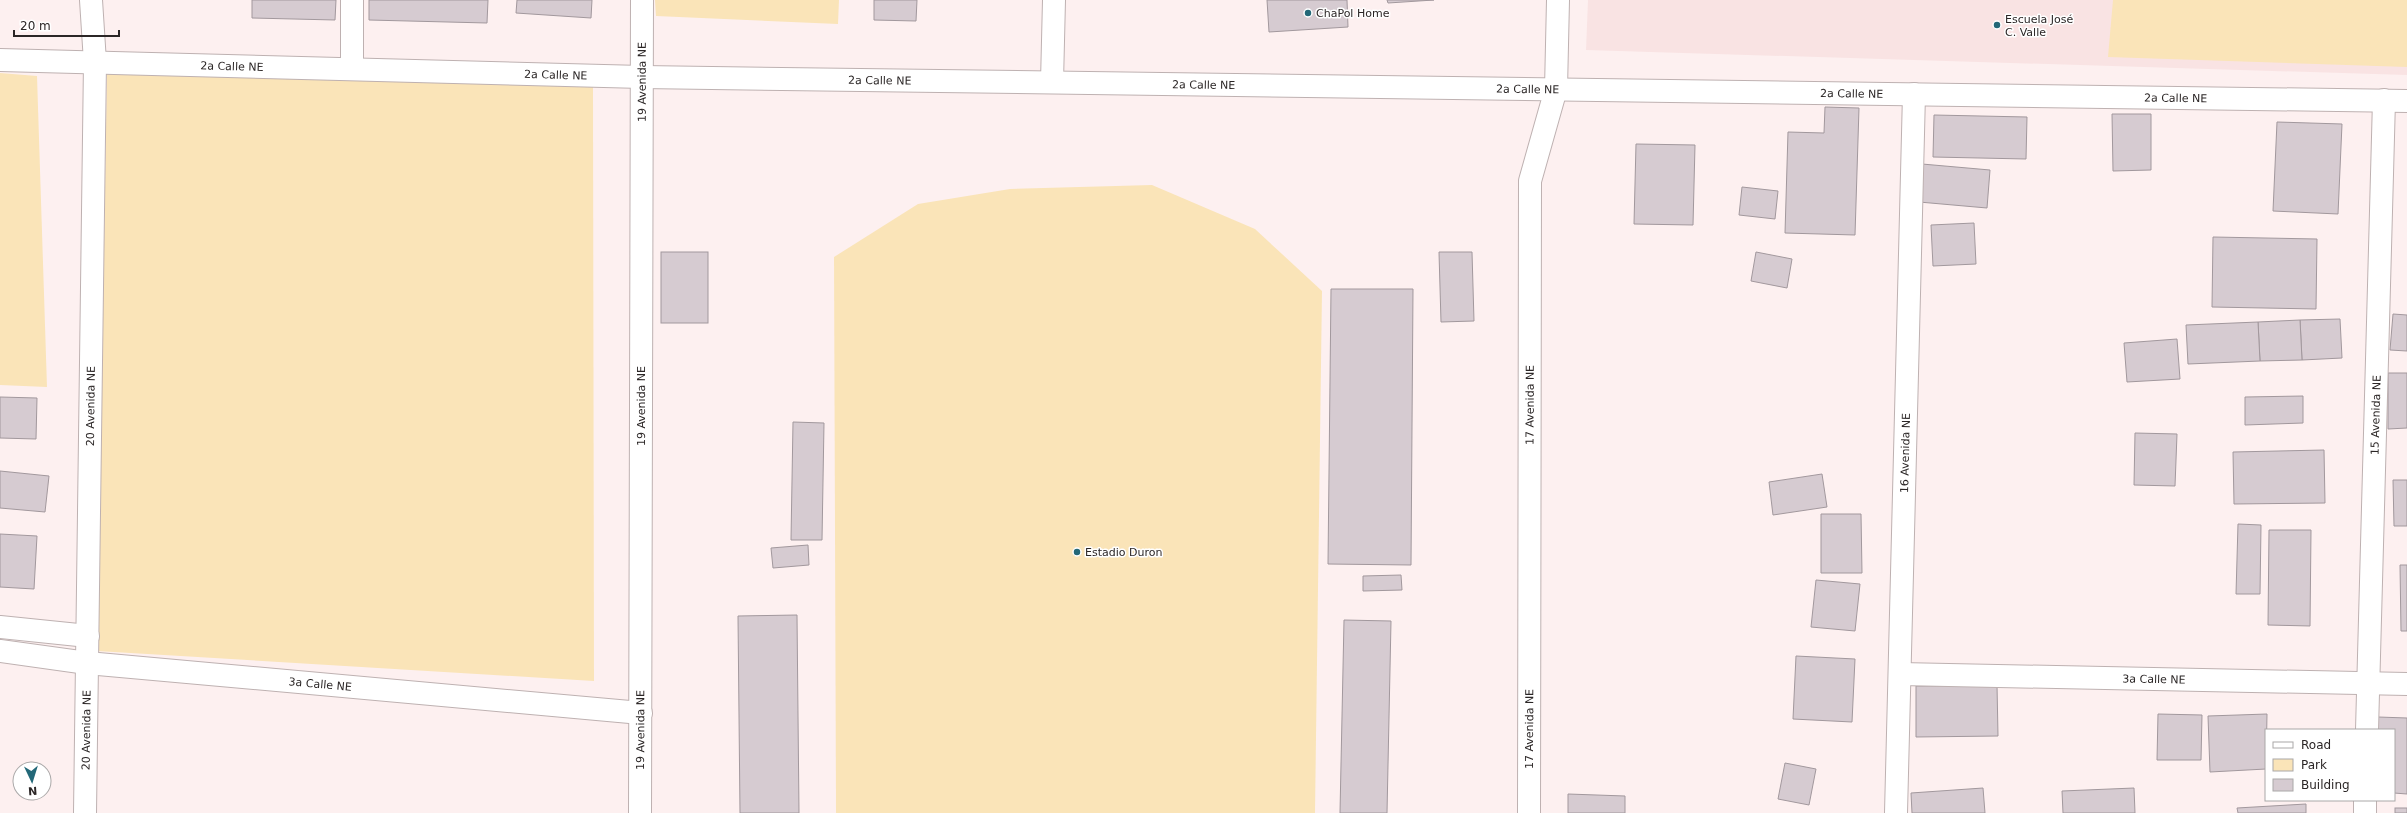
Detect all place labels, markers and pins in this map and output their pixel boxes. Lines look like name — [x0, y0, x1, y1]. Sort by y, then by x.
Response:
place label: ChaPol Home — [1316, 7, 1390, 20]
marker: ChaPol Home — [1303, 8, 1313, 18]
place label: Escuela José C. Valle — [2005, 13, 2073, 39]
marker: Escuela José C. Valle — [1992, 20, 2002, 30]
place label: Estadio Duron — [1085, 546, 1162, 559]
marker: Estadio Duron — [1072, 547, 1082, 557]

